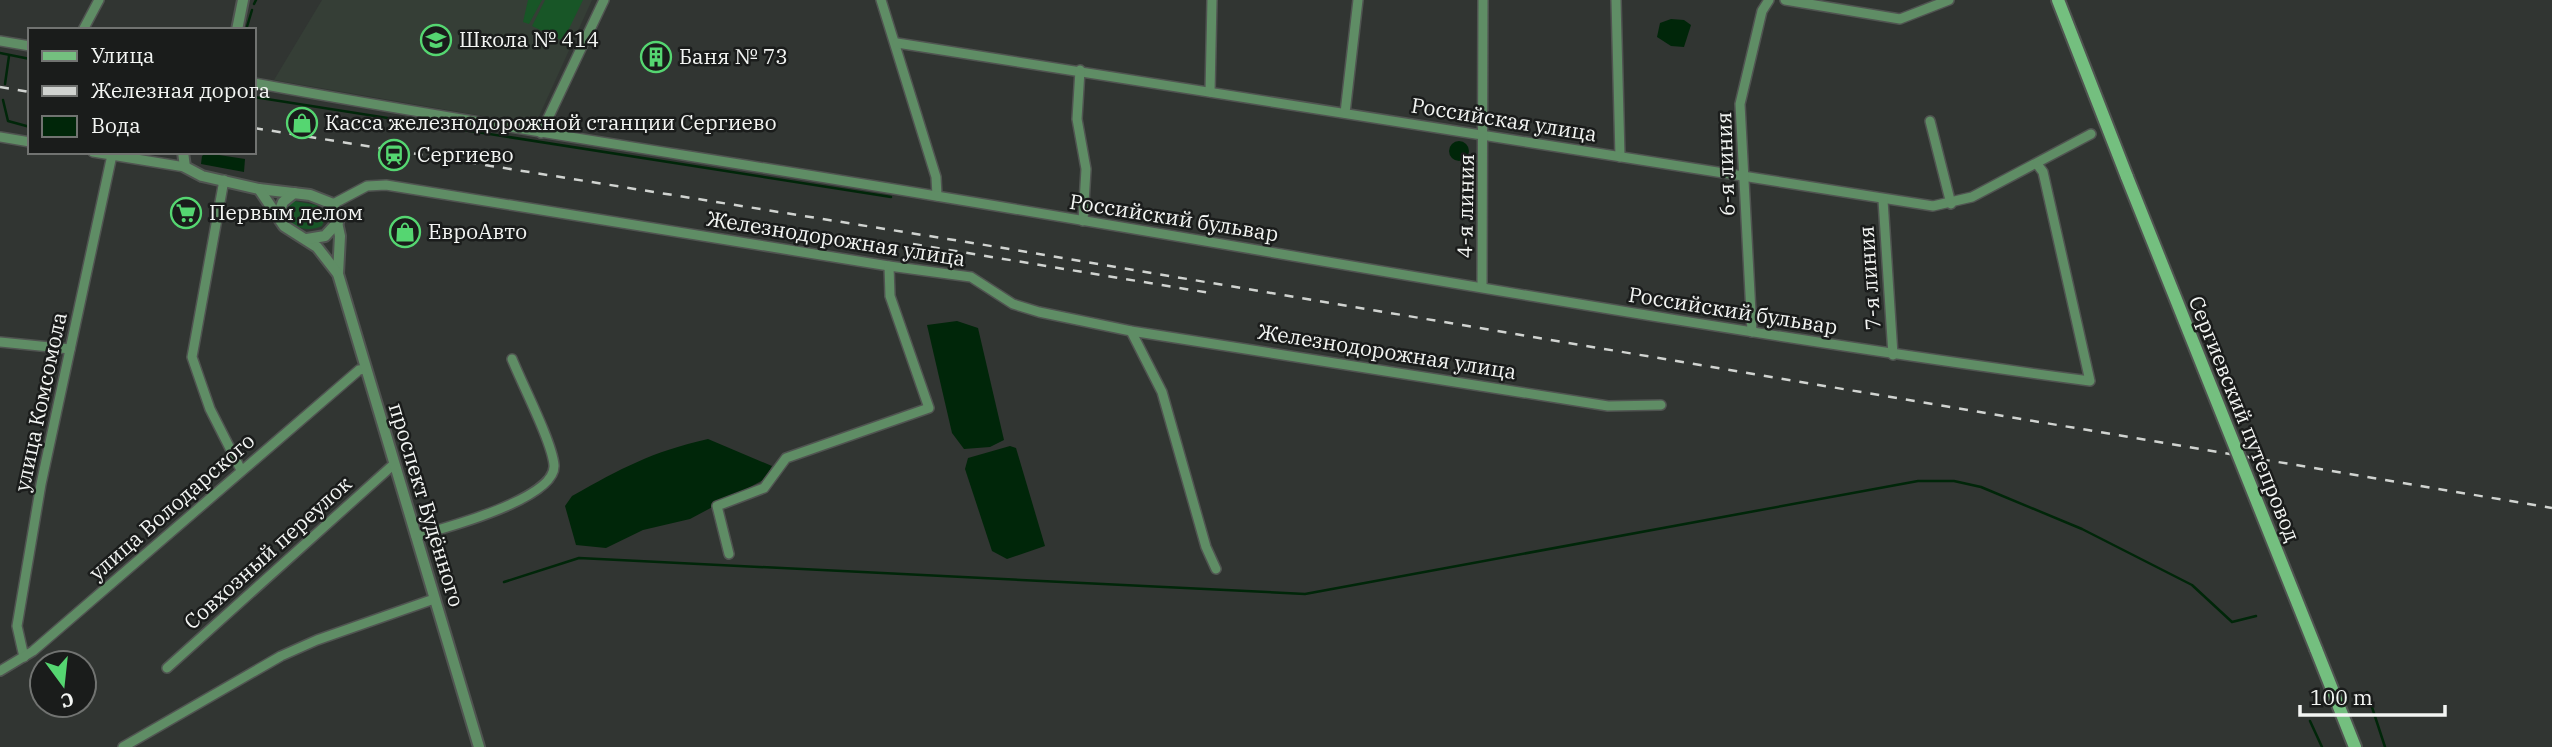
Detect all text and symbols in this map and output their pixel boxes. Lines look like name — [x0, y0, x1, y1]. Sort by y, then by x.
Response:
school or university icon: Школа № 414 — [419, 23, 453, 57]
place label: Школа № 414 — [459, 25, 599, 53]
legend — [28, 28, 256, 154]
building icon: Баня № 73 — [639, 40, 673, 74]
text: Улица — [91, 41, 155, 69]
place label: Баня № 73 — [679, 42, 788, 70]
text: Железная дорога — [91, 76, 270, 104]
street label: Российская улица — [1409, 91, 1599, 148]
shop icon: Касса железнодорожной станции Сергиево — [285, 106, 319, 140]
place label: Касса железнодорожной станции Сергиево — [325, 108, 777, 136]
text: Вода — [91, 111, 141, 139]
street label: 6-я линия — [1709, 111, 1741, 217]
station icon: Сергиево — [377, 138, 411, 172]
place label: Сергиево — [417, 140, 514, 168]
street label: 4-я линия — [1450, 153, 1480, 258]
street label: Российский бульвар — [1068, 187, 1281, 247]
supermarket icon: Первым делом — [169, 196, 203, 230]
place label: Первым делом — [209, 198, 363, 226]
street label: Железнодорожная улица — [705, 204, 968, 272]
shop icon: ЕвроАвто — [388, 215, 422, 249]
place label: ЕвроАвто — [428, 217, 527, 245]
street label: 7-я линия — [1851, 225, 1887, 331]
street label: Российский бульвар — [1627, 280, 1840, 340]
street label: Сергиевский путепровод — [2183, 292, 2307, 546]
street label: улица Комсомола — [7, 309, 73, 494]
street label: Железнодорожная улица — [1256, 317, 1519, 385]
street label: проспект Будённого — [383, 399, 471, 610]
street label: улица Володарского — [82, 426, 260, 586]
street label: Совхозный переулок — [178, 469, 357, 635]
north arrow — [28, 649, 98, 719]
scale bar — [2300, 674, 2445, 718]
text: 100 m — [2310, 683, 2373, 711]
text: С — [58, 687, 77, 714]

